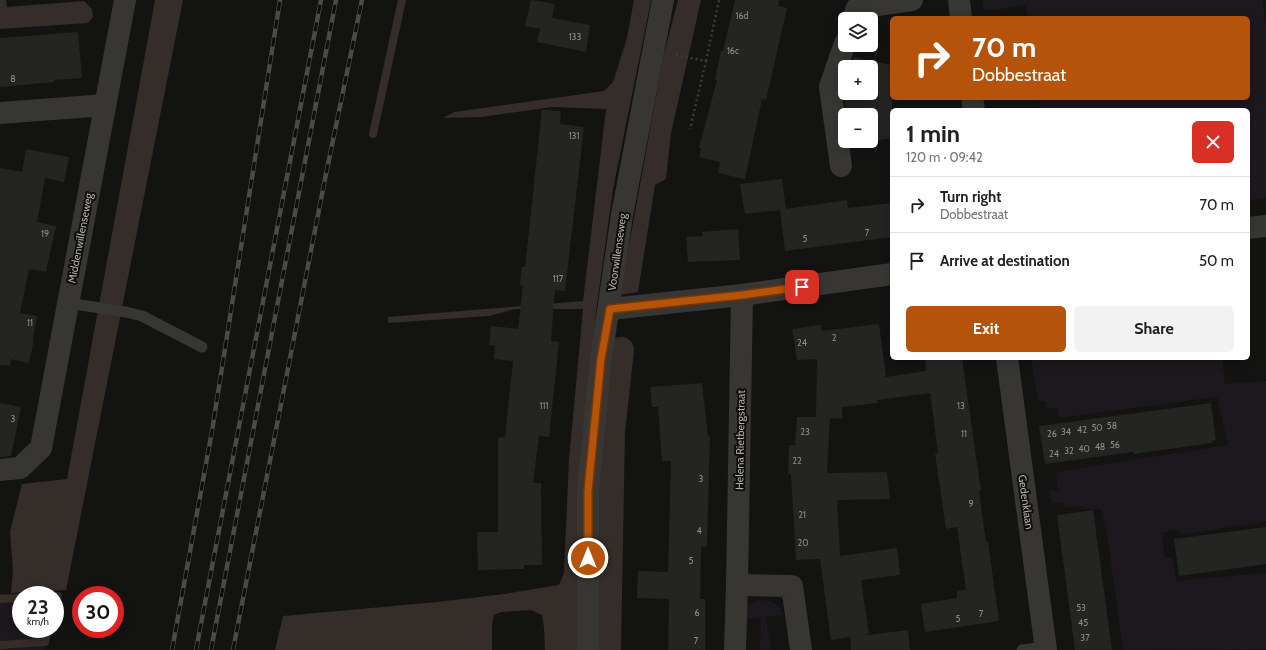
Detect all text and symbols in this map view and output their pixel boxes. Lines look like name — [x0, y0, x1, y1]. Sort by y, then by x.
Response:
house number: 16d — [735, 10, 749, 21]
map controls — [838, 12, 878, 148]
button: layers — [838, 12, 878, 52]
text: 70 m — [972, 30, 1036, 64]
house number: 133 — [569, 31, 581, 42]
icon: right — [906, 32, 958, 84]
house number: 16c — [727, 45, 739, 56]
button: + — [838, 60, 878, 100]
text: Dobbestraat — [972, 64, 1066, 86]
house number: 8 — [10, 73, 16, 84]
button: − — [838, 108, 878, 148]
text: 1 min — [906, 119, 960, 148]
button: close — [1192, 121, 1234, 163]
house number: 131 — [569, 130, 579, 141]
text: 120 m · 09:42 — [906, 149, 983, 165]
text: Turn right — [940, 188, 1001, 206]
street label: Middenwillenseweg — [64, 191, 96, 284]
icon: right — [906, 194, 928, 216]
text: 70 m — [1200, 196, 1234, 214]
text: Dobbestraat — [940, 206, 1008, 222]
street label: Voorwillenseweg — [605, 212, 629, 292]
house number: 7 — [865, 227, 870, 238]
house number: 19 — [41, 228, 49, 239]
house number: 5 — [803, 233, 808, 244]
icon: arrive — [906, 250, 928, 272]
text: Arrive at destination — [940, 252, 1070, 270]
text: 50 m — [1199, 252, 1234, 270]
pin — [785, 270, 819, 304]
house number: 117 — [553, 273, 564, 284]
icon: arrive — [791, 276, 813, 298]
button: Exit — [906, 306, 1066, 352]
button: Share — [1074, 306, 1234, 352]
house number: 11 — [27, 317, 33, 328]
house number: 2 — [832, 332, 837, 343]
house number: 24 — [797, 337, 807, 348]
street label: Helena Rietbergstraat — [732, 390, 748, 490]
house number: 111 — [540, 400, 548, 411]
house number: 13 — [957, 400, 965, 411]
house number: 3 — [11, 413, 16, 424]
house number: 58 — [1107, 420, 1117, 431]
house number: 50 — [1091, 422, 1103, 433]
house number: 42 — [1077, 424, 1087, 435]
house number: 23 — [800, 426, 810, 437]
house number: 34 — [1061, 426, 1071, 437]
house number: 11 — [961, 428, 967, 439]
house number: 26 — [1047, 428, 1057, 439]
house number: 56 — [1110, 439, 1120, 450]
house number: 48 — [1095, 441, 1105, 452]
house number: 40 — [1078, 443, 1090, 454]
house number: 32 — [1064, 445, 1074, 456]
house number: 24 — [1049, 448, 1059, 459]
house number: 22 — [792, 455, 802, 466]
house number: 3 — [699, 473, 704, 484]
street label: Gedenklaan — [1015, 474, 1037, 530]
house number: 9 — [968, 498, 974, 509]
house number: 21 — [798, 509, 806, 520]
house number: 4 — [696, 525, 702, 536]
position arrow — [567, 537, 609, 579]
house number: 20 — [798, 537, 809, 548]
house number: 5 — [689, 555, 694, 566]
speed limit sign: 30 — [72, 586, 124, 638]
text: 23 — [27, 595, 49, 619]
house number: 53 — [1076, 602, 1086, 613]
house number: 6 — [694, 607, 700, 618]
house number: 7 — [979, 608, 984, 619]
house number: 5 — [956, 613, 961, 624]
text: km/h — [27, 615, 49, 628]
house number: 45 — [1078, 617, 1088, 628]
house number: 37 — [1080, 632, 1090, 643]
house number: 7 — [694, 635, 699, 646]

